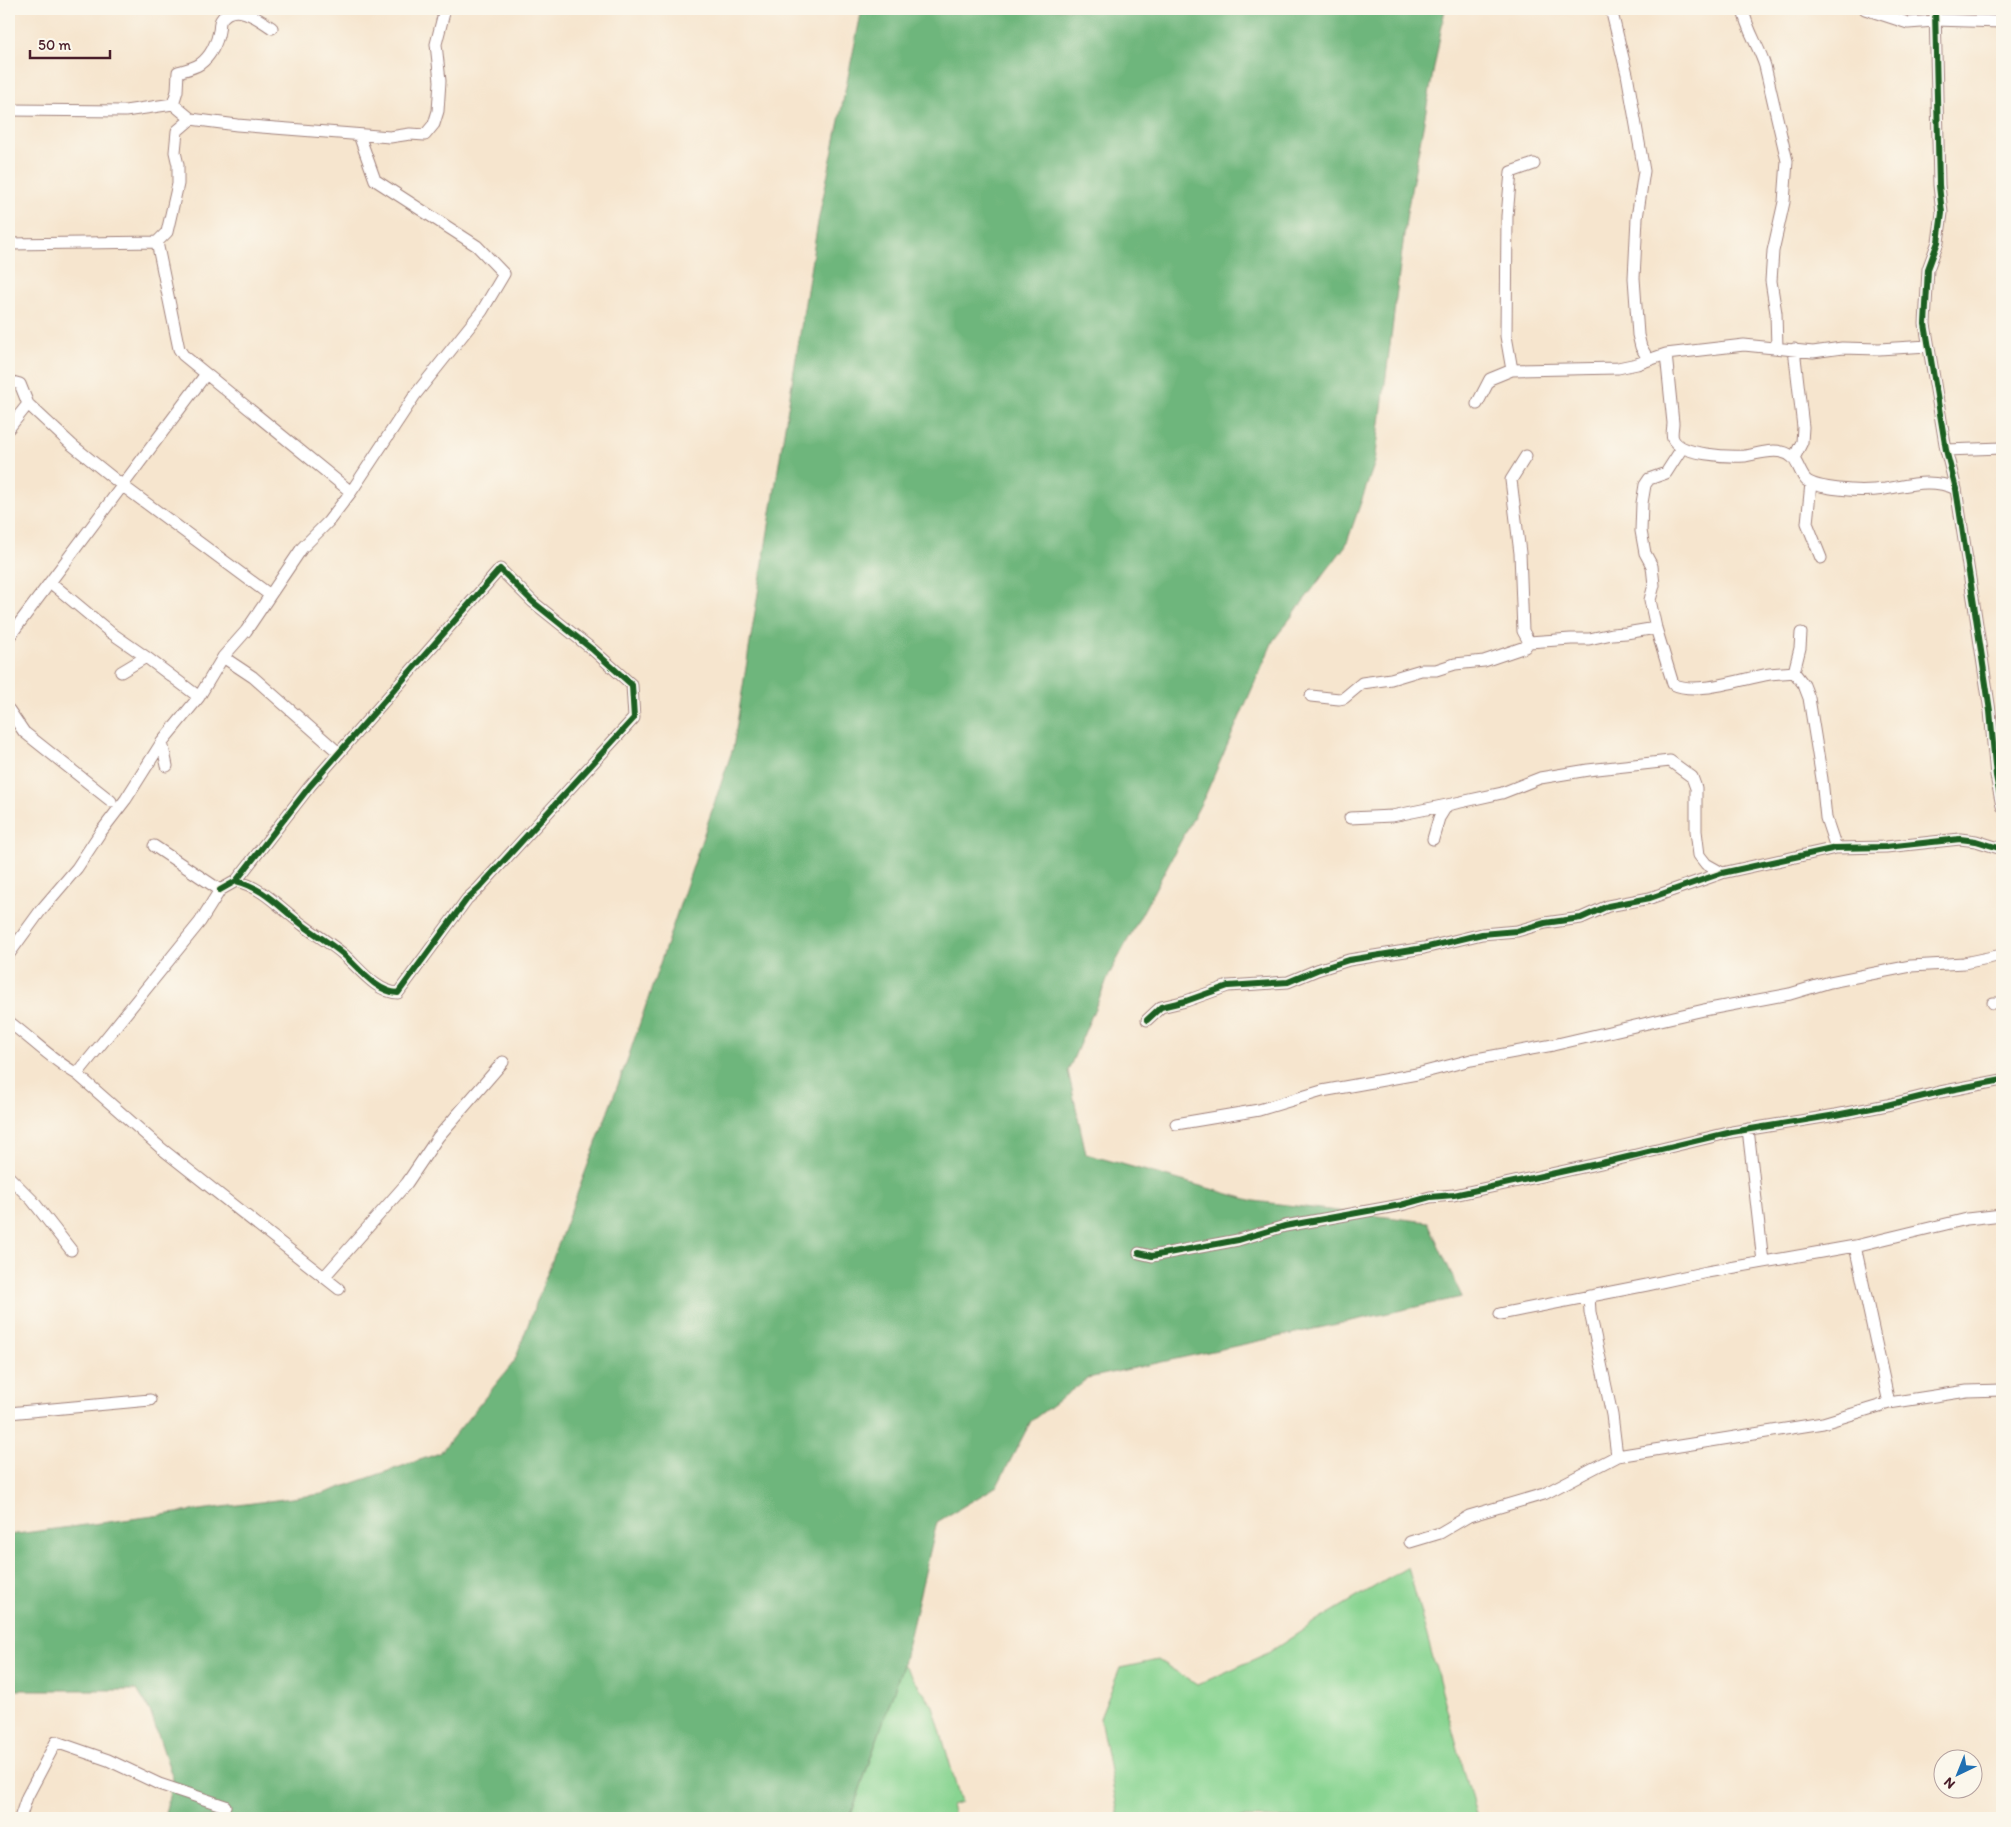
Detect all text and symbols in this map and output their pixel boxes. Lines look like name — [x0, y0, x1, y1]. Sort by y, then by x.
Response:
scale bar — [30, 28, 110, 60]
text: 50 m — [38, 36, 71, 54]
north arrow — [1934, 1750, 1984, 1800]
text: N — [1940, 1774, 1959, 1793]

